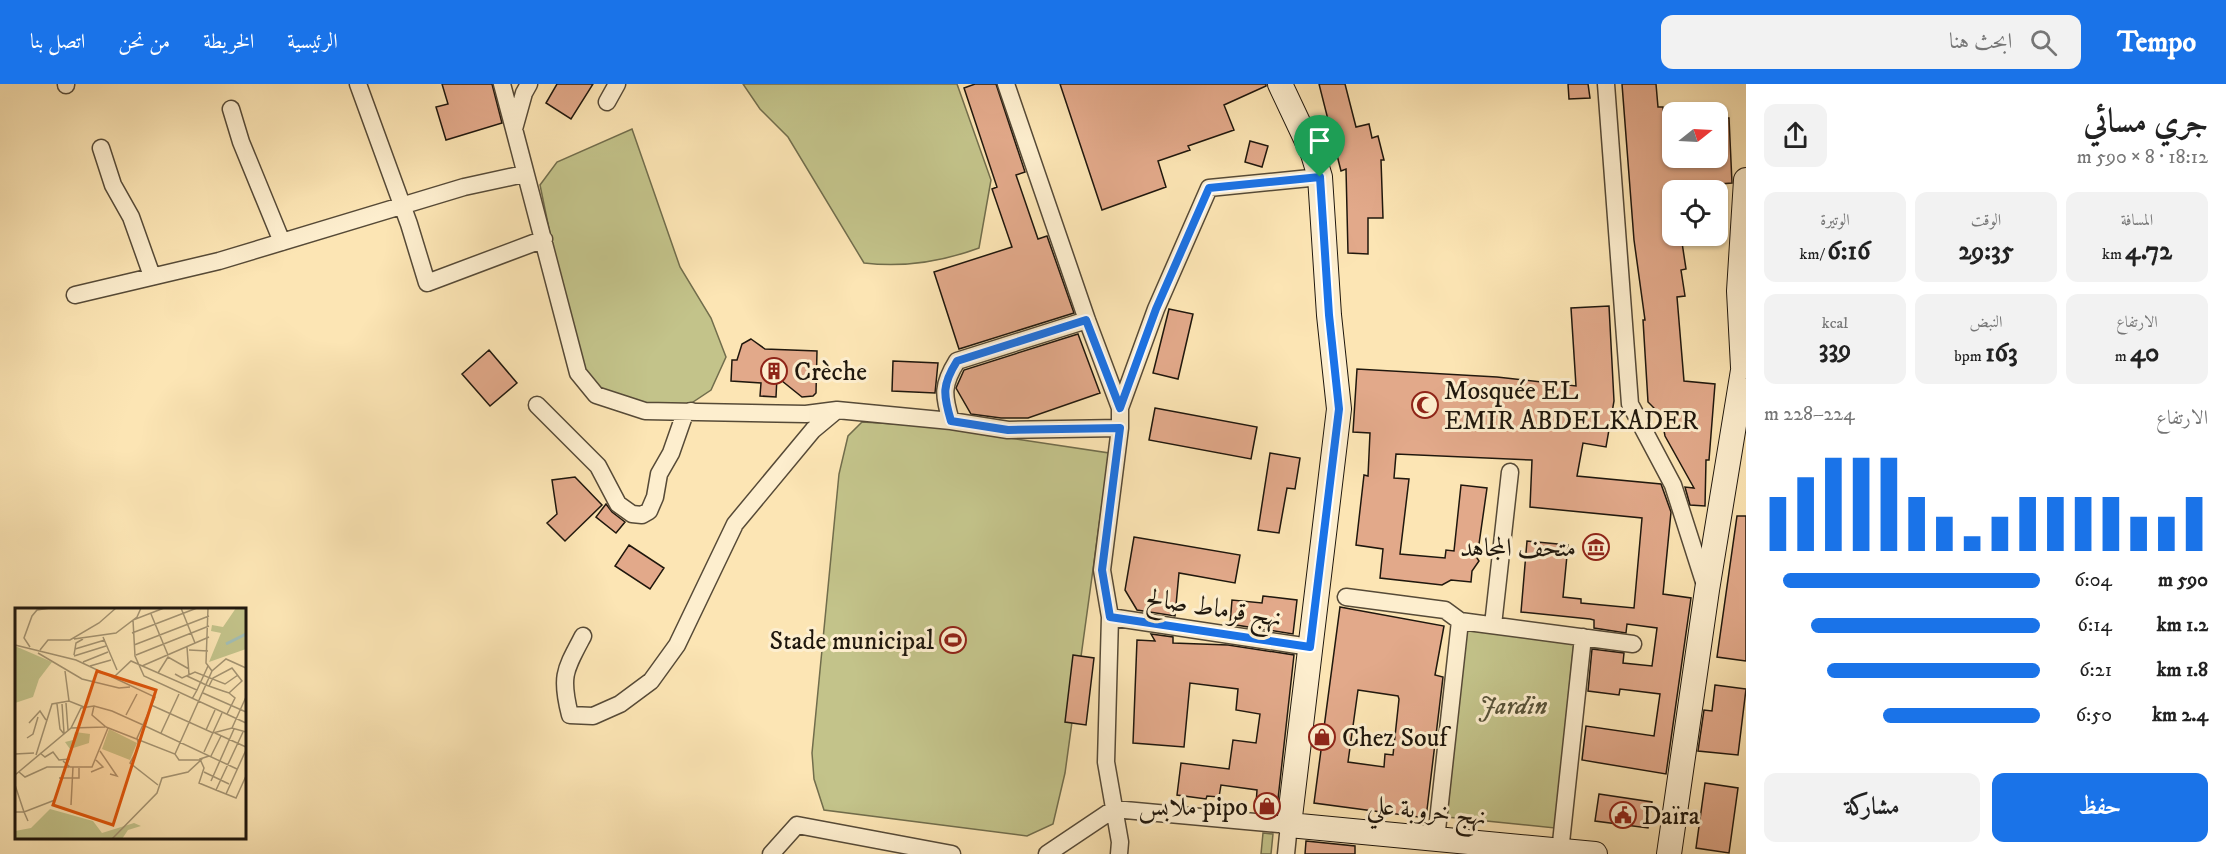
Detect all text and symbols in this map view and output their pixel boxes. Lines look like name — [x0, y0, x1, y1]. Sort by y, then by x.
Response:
search box — [1661, 15, 2081, 69]
text: Tempo — [2117, 25, 2196, 60]
icon: search — [2027, 26, 2060, 59]
text: ابحث هنا — [1949, 28, 2012, 55]
text: اتصل بنا — [30, 29, 85, 55]
text: من نحن — [118, 29, 170, 55]
text: الخريطة — [203, 29, 254, 55]
text: الرئيسية — [287, 29, 338, 55]
north arrow — [1662, 102, 1728, 168]
map controls — [1662, 102, 1728, 246]
text: جري مسائي — [2083, 102, 2208, 143]
button: share — [1764, 104, 1827, 167]
pin — [1294, 115, 1345, 177]
icon: arrive — [1303, 124, 1336, 157]
text: 18:12 · 8 × 590 m — [2077, 145, 2208, 170]
button: locate — [1662, 180, 1728, 246]
text: الوتيرة — [1820, 210, 1850, 230]
text: الوقت — [1971, 210, 2001, 230]
text: المسافة — [2121, 210, 2153, 230]
text: 6:16 — [1827, 235, 1871, 268]
text: 29:35 — [1958, 235, 2014, 268]
text: 4.72 — [2125, 235, 2172, 268]
text: /km — [1799, 244, 1827, 264]
text: km — [2102, 244, 2125, 264]
text: النبض — [1970, 312, 2002, 332]
text: الارتفاع — [2116, 312, 2158, 332]
text: kcal — [1822, 313, 1848, 333]
text: 339 — [1819, 333, 1851, 366]
text: 163 — [1985, 337, 2018, 370]
text: 40 — [2130, 337, 2159, 370]
text: bpm — [1954, 346, 1985, 366]
text: m — [2115, 346, 2130, 366]
building icon: Crèche — [759, 356, 789, 386]
place label: Crèche — [794, 356, 867, 389]
place label: Mosquée EL EMIR ABDELKADER — [1444, 375, 1699, 438]
mosque icon: Mosquée EL EMIR ABDELKADER — [1410, 390, 1440, 420]
text: 224–228 m — [1764, 402, 1855, 427]
text: الارتفاع — [2156, 406, 2208, 431]
place label: متحف المجاهد — [1460, 532, 1576, 565]
museum icon: متحف المجاهد — [1581, 532, 1611, 562]
text: 6:04 — [2074, 568, 2112, 593]
text: 590 m — [2158, 568, 2208, 593]
street label: نهج قرماط صالح — [1143, 581, 1284, 641]
inset map — [15, 608, 246, 839]
text: 6:14 — [2078, 613, 2112, 638]
text: 1.2 km — [2157, 613, 2208, 638]
place label: Stade municipal — [770, 625, 934, 658]
sports icon: Stade municipal — [938, 625, 968, 655]
text: 6:21 — [2079, 658, 2112, 683]
text: 1.8 km — [2157, 658, 2208, 683]
park label: Jardin — [1478, 690, 1548, 723]
text: 6:50 — [2076, 703, 2112, 728]
text: 2.4 km — [2152, 703, 2208, 728]
shop icon: Chez Souf — [1307, 722, 1337, 752]
place label: Chez Souf — [1342, 722, 1451, 755]
button: مشاركة — [1764, 773, 1980, 842]
button: حفظ — [1992, 773, 2208, 842]
street label: نهج خروبة علي — [1365, 789, 1488, 841]
place label: ملابس pipo — [1138, 791, 1248, 824]
shop icon: ملابس pipo — [1252, 791, 1282, 821]
public building icon: Daïra — [1608, 800, 1638, 830]
place label: Daïra — [1642, 800, 1700, 833]

